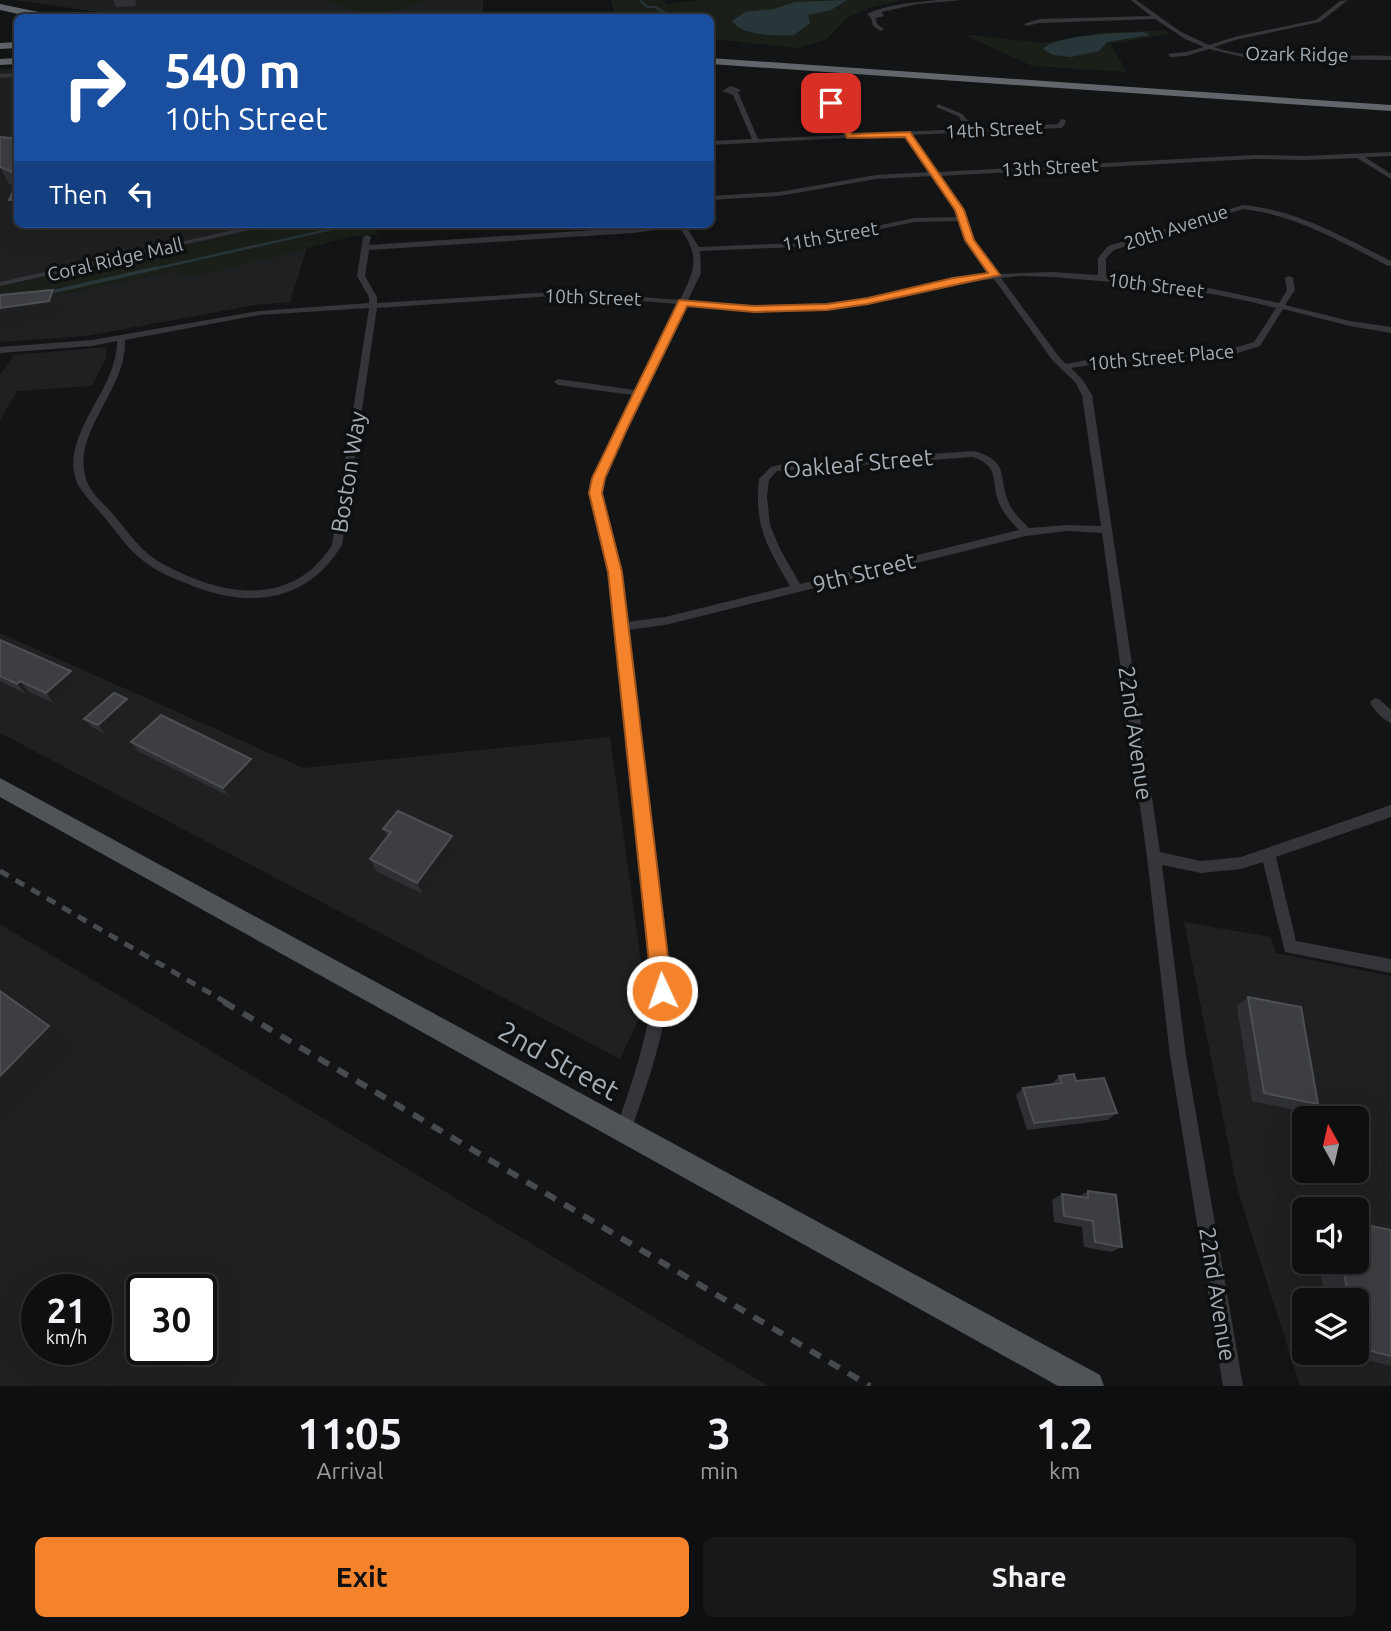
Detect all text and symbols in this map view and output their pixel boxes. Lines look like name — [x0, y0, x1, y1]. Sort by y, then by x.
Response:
icon: right — [49, 42, 140, 133]
text: 540 m — [164, 42, 301, 97]
street label: Ozark Ridge — [1245, 42, 1349, 66]
pin — [801, 73, 861, 133]
icon: arrive — [812, 84, 850, 122]
text: 10th Street — [164, 100, 328, 136]
street label: 14th Street — [945, 115, 1044, 143]
street label: 13th Street — [1001, 153, 1100, 181]
icon: left — [122, 175, 160, 213]
text: Then — [49, 180, 108, 209]
street label: 20th Avenue — [1121, 200, 1231, 254]
street label: 11th Street — [780, 217, 880, 255]
street label: Coral Ridge Mall — [45, 233, 185, 285]
street label: 10th Street — [1106, 268, 1206, 302]
street label: 10th Street — [544, 284, 642, 310]
street label: 10th Street Place — [1087, 340, 1235, 374]
street label: Boston Way — [326, 410, 370, 534]
street label: Oakleaf Street — [782, 444, 934, 482]
street label: 9th Street — [810, 547, 918, 597]
street label: 22nd Avenue — [1114, 664, 1158, 802]
position arrow — [625, 954, 699, 1028]
street label: 2nd Street — [493, 1014, 625, 1106]
north arrow — [1292, 1106, 1368, 1183]
map controls — [1292, 1106, 1369, 1365]
button: sound — [1292, 1197, 1369, 1274]
street label: 22nd Avenue — [1195, 1225, 1241, 1363]
speed limit sign: 30 — [126, 1274, 217, 1365]
button: layers — [1292, 1288, 1369, 1365]
text: 21 — [47, 1290, 86, 1330]
text: km/h — [46, 1327, 87, 1347]
text: 11:05 — [297, 1410, 402, 1457]
text: 3 — [707, 1410, 731, 1457]
text: 1.2 — [1036, 1410, 1094, 1457]
text: Arrival — [316, 1458, 383, 1483]
text: min — [700, 1458, 738, 1483]
text: km — [1049, 1458, 1080, 1483]
button: Exit — [35, 1537, 689, 1617]
button: Share — [703, 1537, 1356, 1617]

